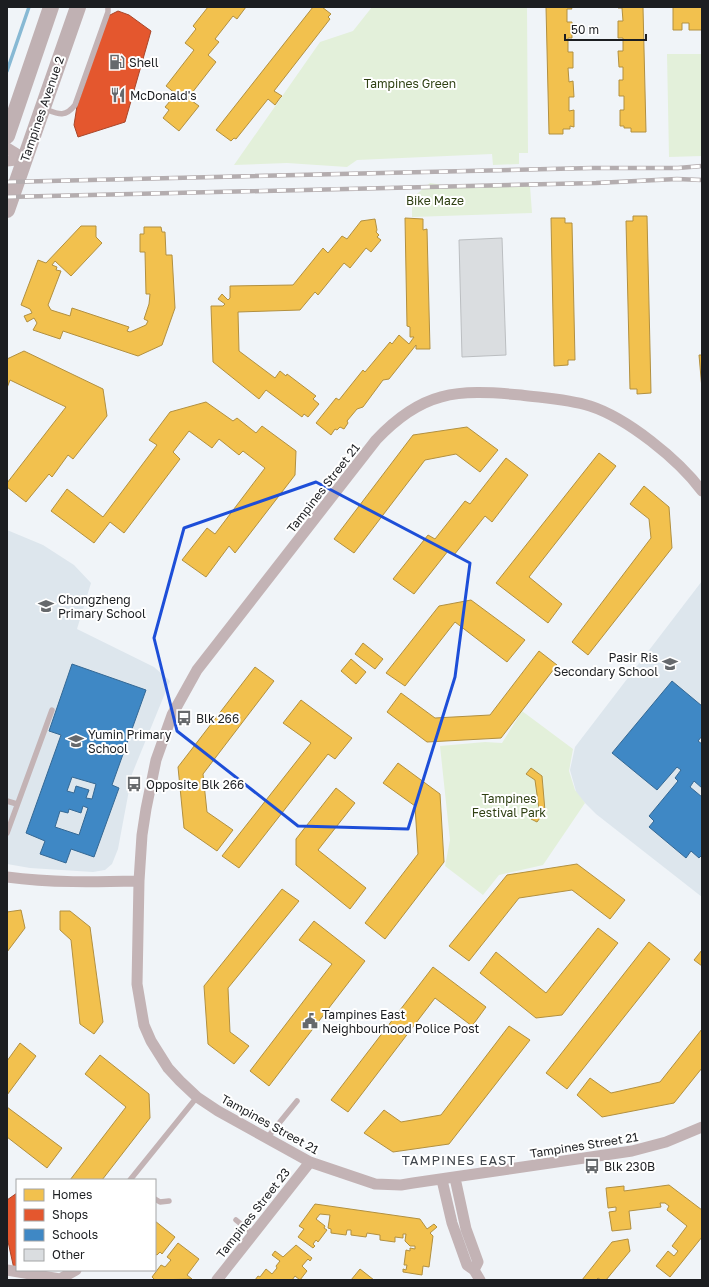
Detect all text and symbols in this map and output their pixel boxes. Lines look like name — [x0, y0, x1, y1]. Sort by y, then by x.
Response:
scale bar — [565, 16, 646, 42]
text: 50 m — [571, 22, 599, 37]
fuel station icon: Shell — [108, 53, 126, 71]
street label: Tampines Avenue 2 — [17, 54, 67, 164]
place label: Shell — [129, 55, 159, 70]
park label: Tampines Green — [364, 76, 456, 91]
restaurant icon: McDonald's — [109, 86, 127, 104]
place label: McDonald's — [130, 88, 197, 103]
park label: Bike Maze — [406, 193, 464, 208]
street label: Tampines Street 21 — [283, 440, 363, 536]
place label: Chongzheng Primary School — [58, 592, 146, 621]
school or university icon: Chongzheng Primary School — [37, 597, 55, 615]
place label: Pasir Ris Secondary School — [553, 650, 658, 679]
school or university icon: Pasir Ris Secondary School — [661, 655, 679, 673]
bus stop icon: Blk 266 — [175, 709, 193, 727]
place label: Blk 266 — [196, 711, 239, 726]
place label: Yumin Primary School — [88, 727, 172, 756]
school or university icon: Yumin Primary School — [67, 732, 85, 750]
bus stop icon: Opposite Blk 266 — [125, 775, 143, 793]
place label: Opposite Blk 266 — [146, 777, 244, 792]
park label: Tampines Festival Park — [472, 791, 546, 820]
place label: Tampines East Neighbourhood Police Post — [322, 1007, 480, 1036]
public building icon: Tampines East Neighbourhood Police Post — [301, 1012, 319, 1030]
street label: Tampines Street 21 — [219, 1091, 322, 1157]
street label: Tampines Street 21 — [529, 1129, 639, 1161]
district label: TAMPINES EAST — [402, 1152, 516, 1168]
bus stop icon: Blk 230B — [583, 1157, 601, 1175]
place label: Blk 230B — [604, 1159, 655, 1174]
street label: Tampines Street 23 — [213, 1165, 293, 1261]
legend — [16, 1179, 156, 1271]
text: Homes — [52, 1187, 92, 1202]
text: Shops — [52, 1207, 88, 1222]
text: Schools — [52, 1227, 98, 1242]
text: Other — [52, 1247, 85, 1262]

